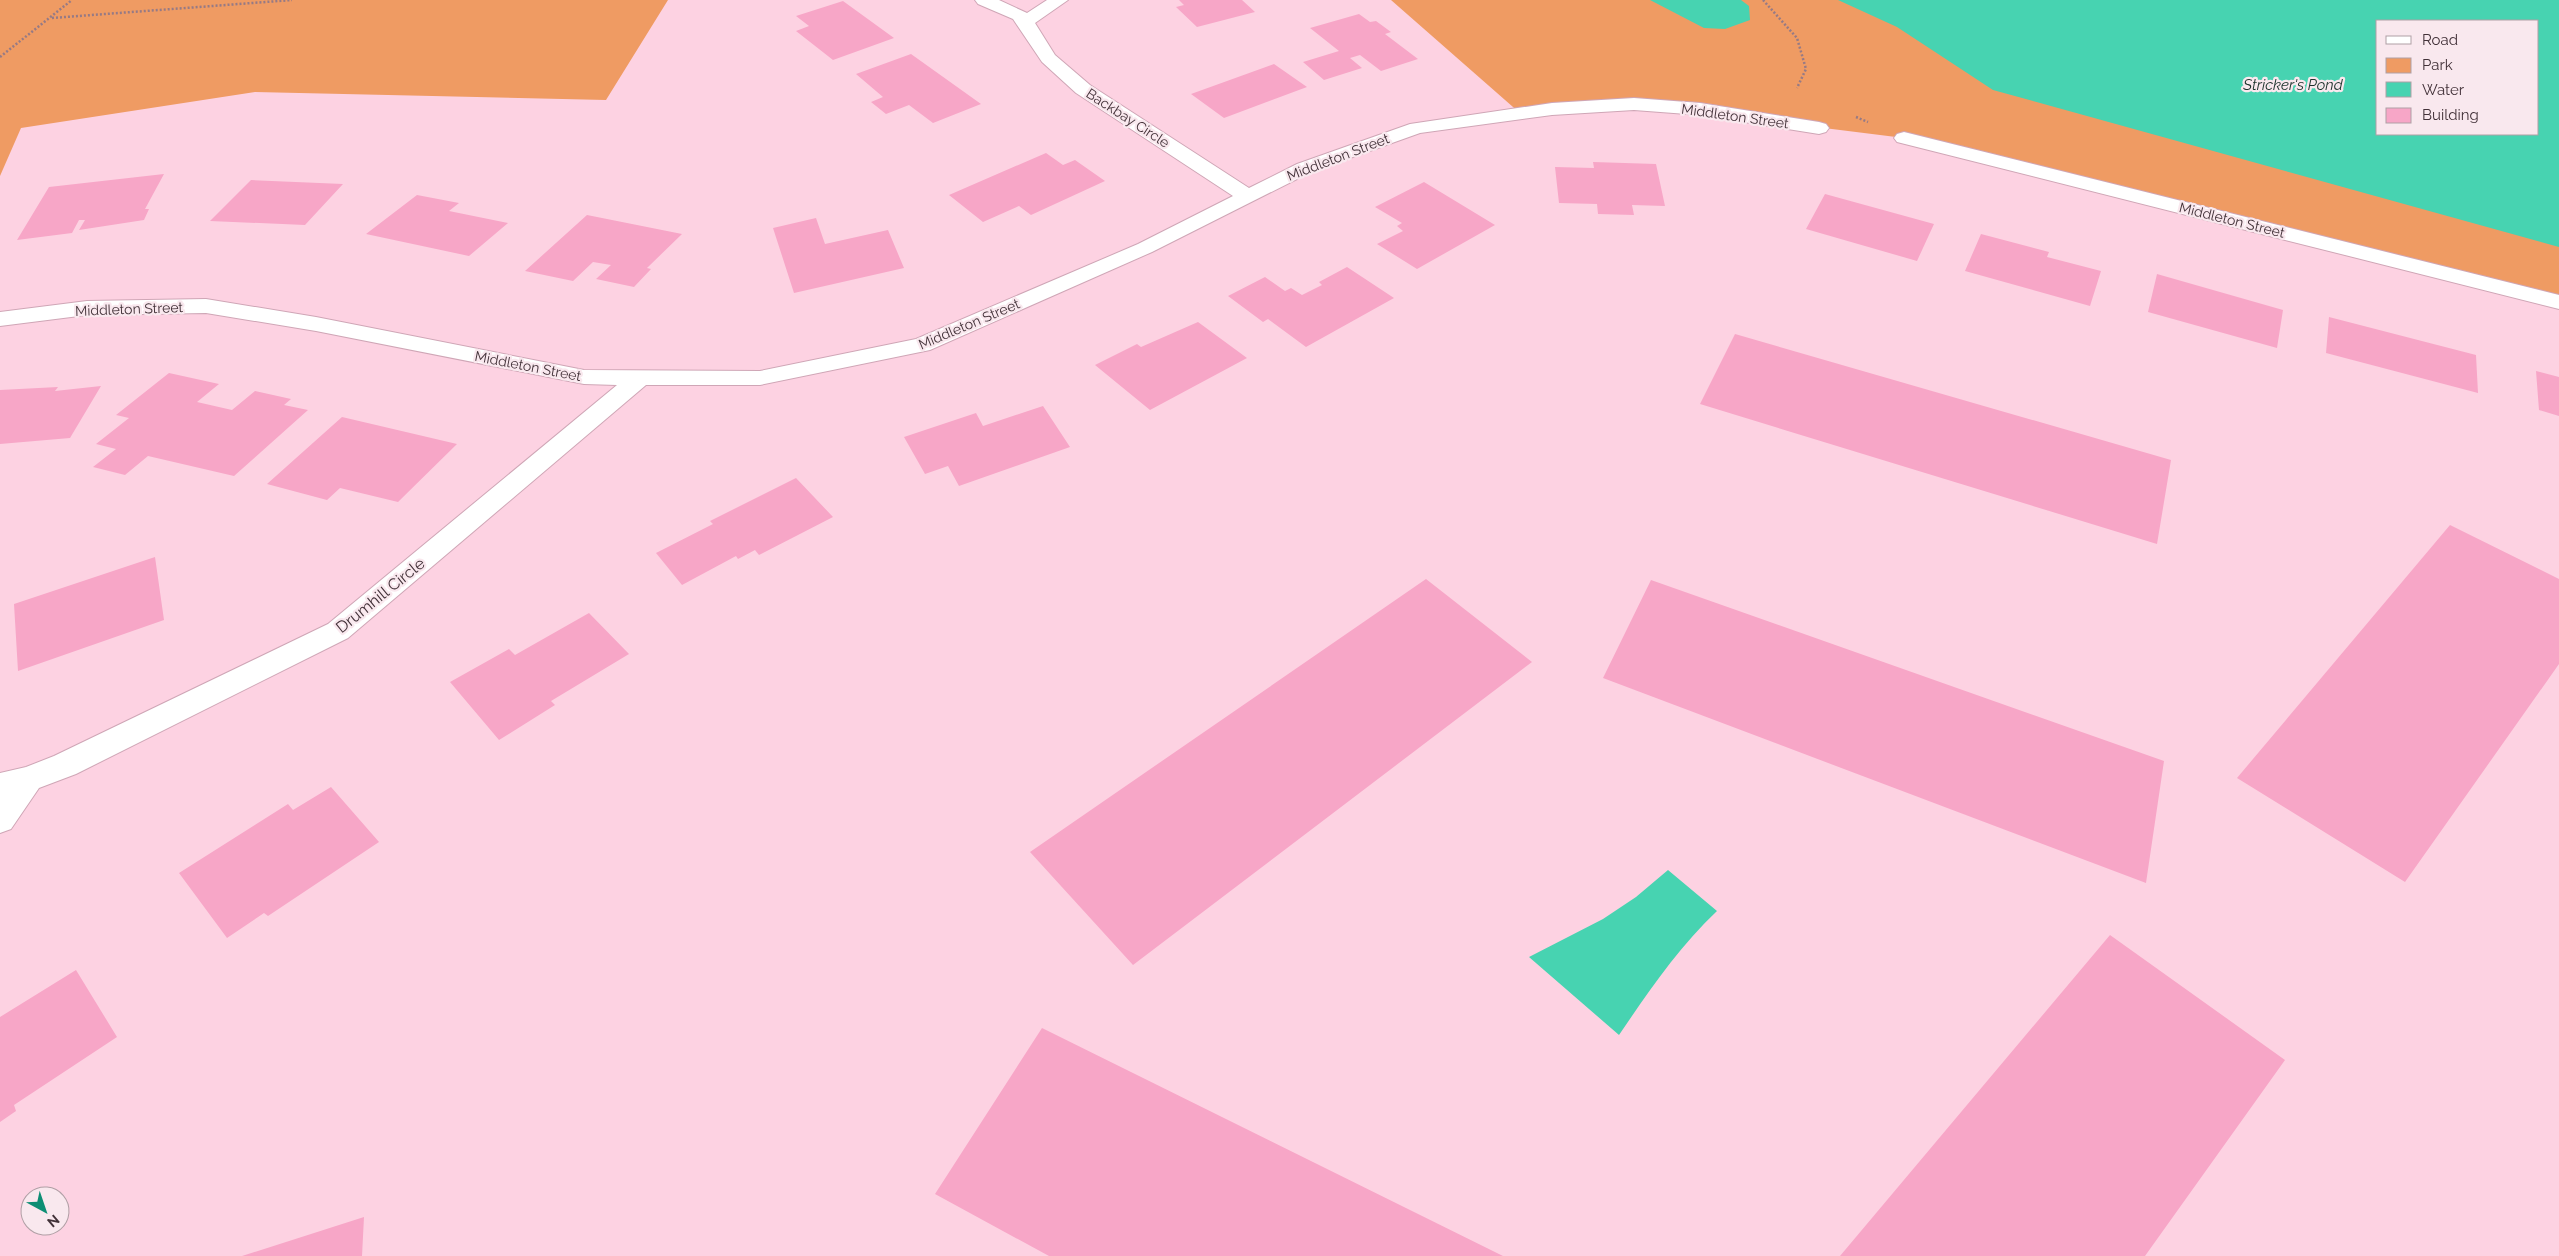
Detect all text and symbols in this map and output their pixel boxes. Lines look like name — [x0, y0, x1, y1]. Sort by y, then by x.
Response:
legend — [2376, 20, 2539, 135]
text: Road — [2422, 31, 2458, 49]
text: Park — [2422, 56, 2453, 74]
water label: Stricker's Pond — [2242, 76, 2344, 94]
text: Water — [2422, 81, 2465, 99]
street label: Backbay Circle — [1083, 85, 1173, 151]
street label: Middleton Street — [1680, 101, 1790, 131]
text: Building — [2422, 106, 2479, 124]
street label: Middleton Street — [1285, 130, 1392, 184]
street label: Middleton Street — [2178, 199, 2287, 241]
street label: Middleton Street — [916, 295, 1022, 352]
street label: Middleton Street — [75, 299, 184, 319]
street label: Middleton Street — [473, 348, 583, 384]
street label: Drumhill Circle — [332, 554, 429, 637]
north arrow — [20, 1186, 70, 1236]
text: N — [44, 1211, 63, 1231]

